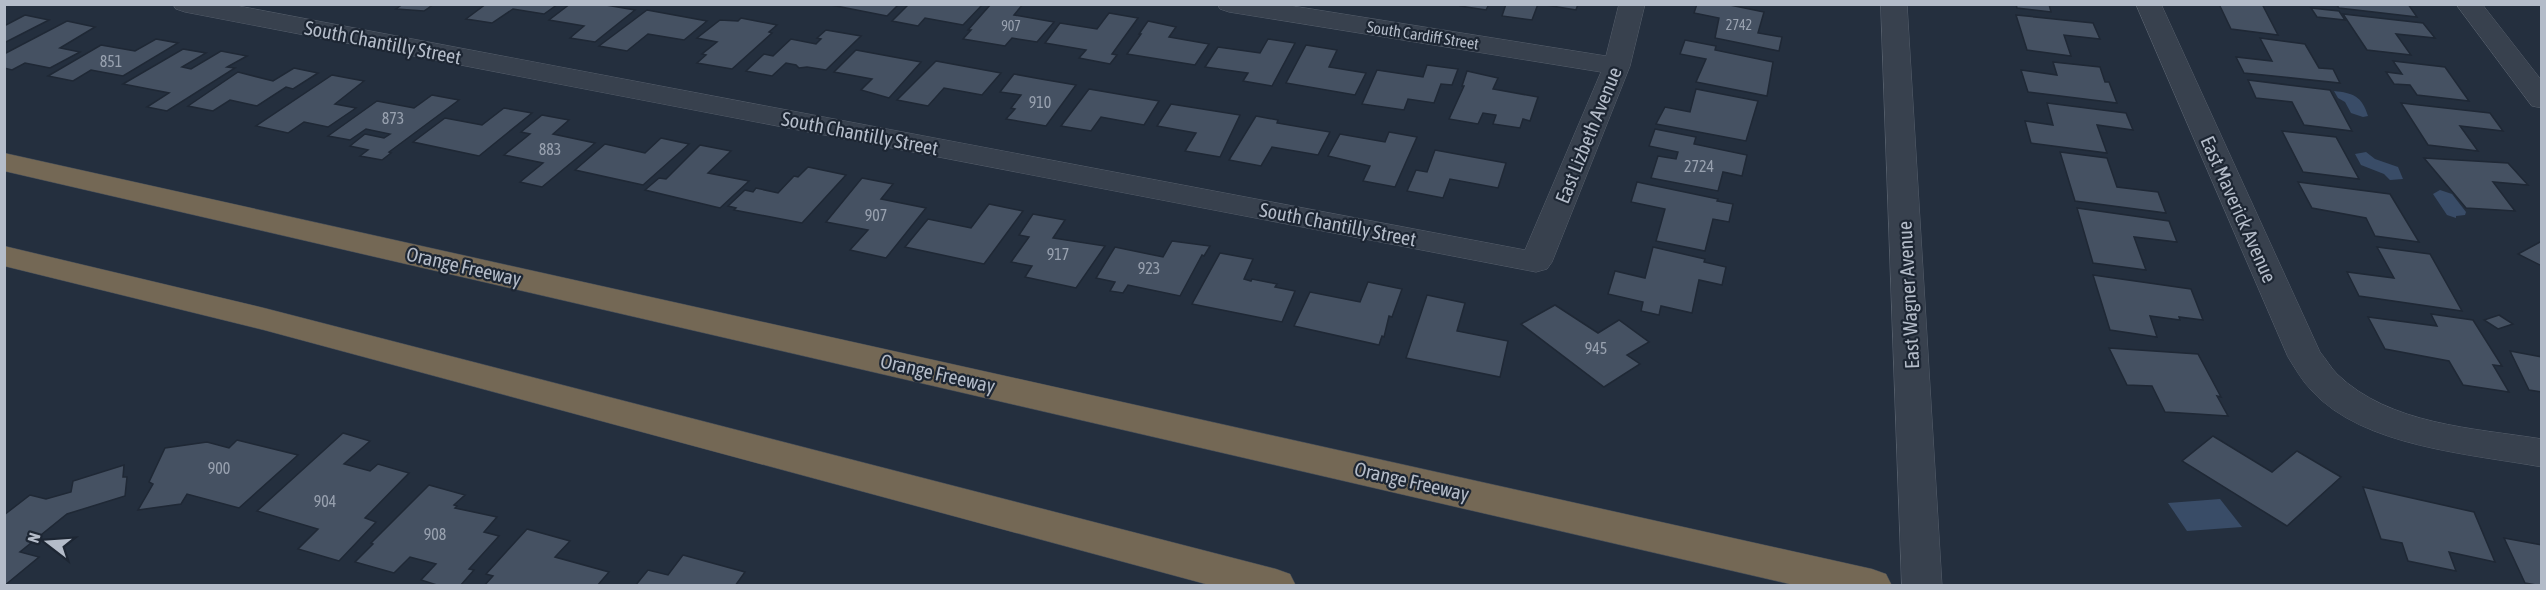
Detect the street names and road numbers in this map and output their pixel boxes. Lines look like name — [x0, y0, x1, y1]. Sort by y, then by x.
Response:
street label: South Chantilly Street — [303, 16, 463, 69]
street label: South Cardiff Street — [1366, 17, 1481, 53]
street label: East Lizbeth Avenue — [1550, 63, 1626, 207]
street label: South Chantilly Street — [780, 107, 940, 160]
street label: East Maverick Avenue — [2196, 132, 2282, 286]
street label: South Chantilly Street — [1258, 198, 1418, 251]
street label: East Wagner Avenue — [1893, 221, 1923, 369]
street label: Orange Freeway — [404, 242, 524, 290]
street label: Orange Freeway — [878, 349, 998, 397]
street label: Orange Freeway — [1352, 457, 1472, 505]

